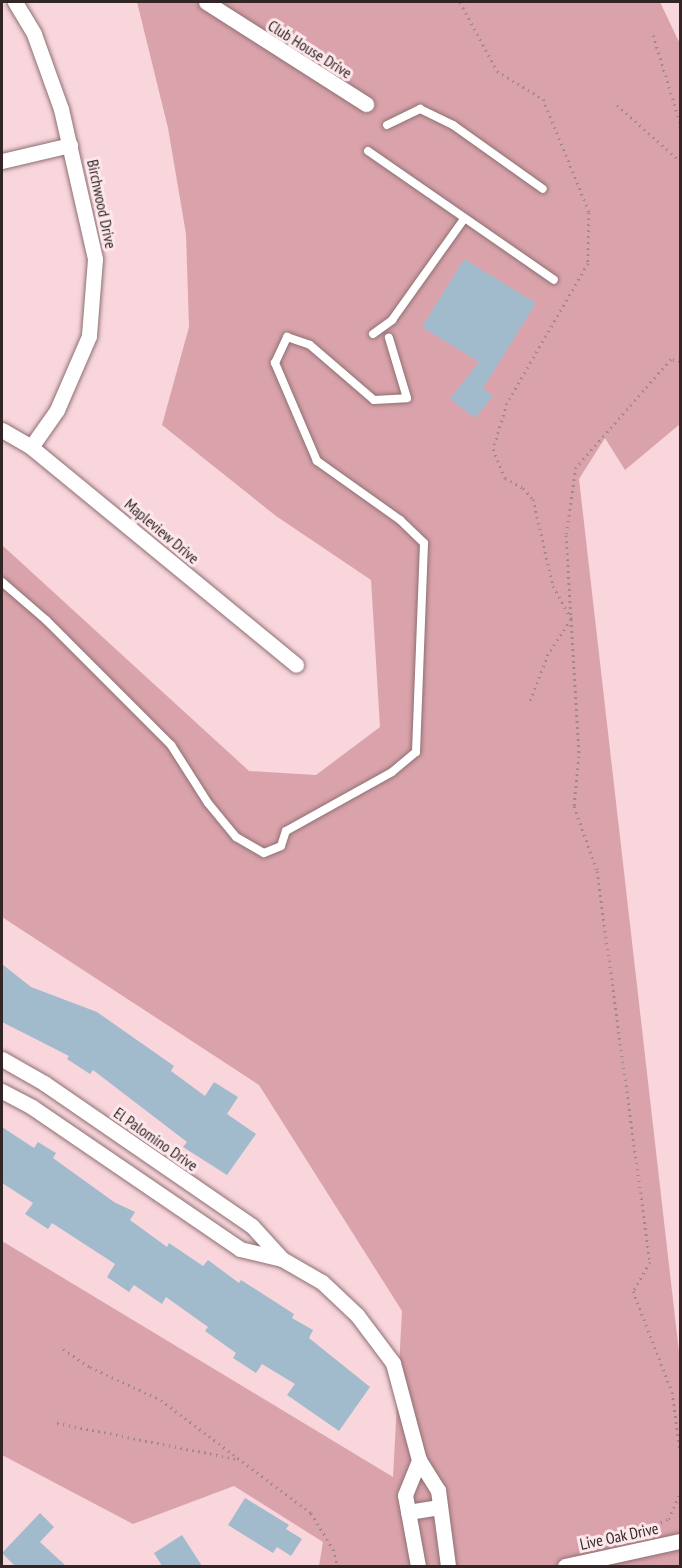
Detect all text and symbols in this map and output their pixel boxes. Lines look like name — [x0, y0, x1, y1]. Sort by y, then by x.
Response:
street label: Club House Drive — [265, 16, 355, 82]
street label: Birchwood Drive — [83, 158, 121, 250]
street label: Mapleview Drive — [121, 494, 203, 568]
street label: El Palomino Drive — [110, 1103, 202, 1175]
street label: Live Oak Drive — [578, 1518, 660, 1554]

